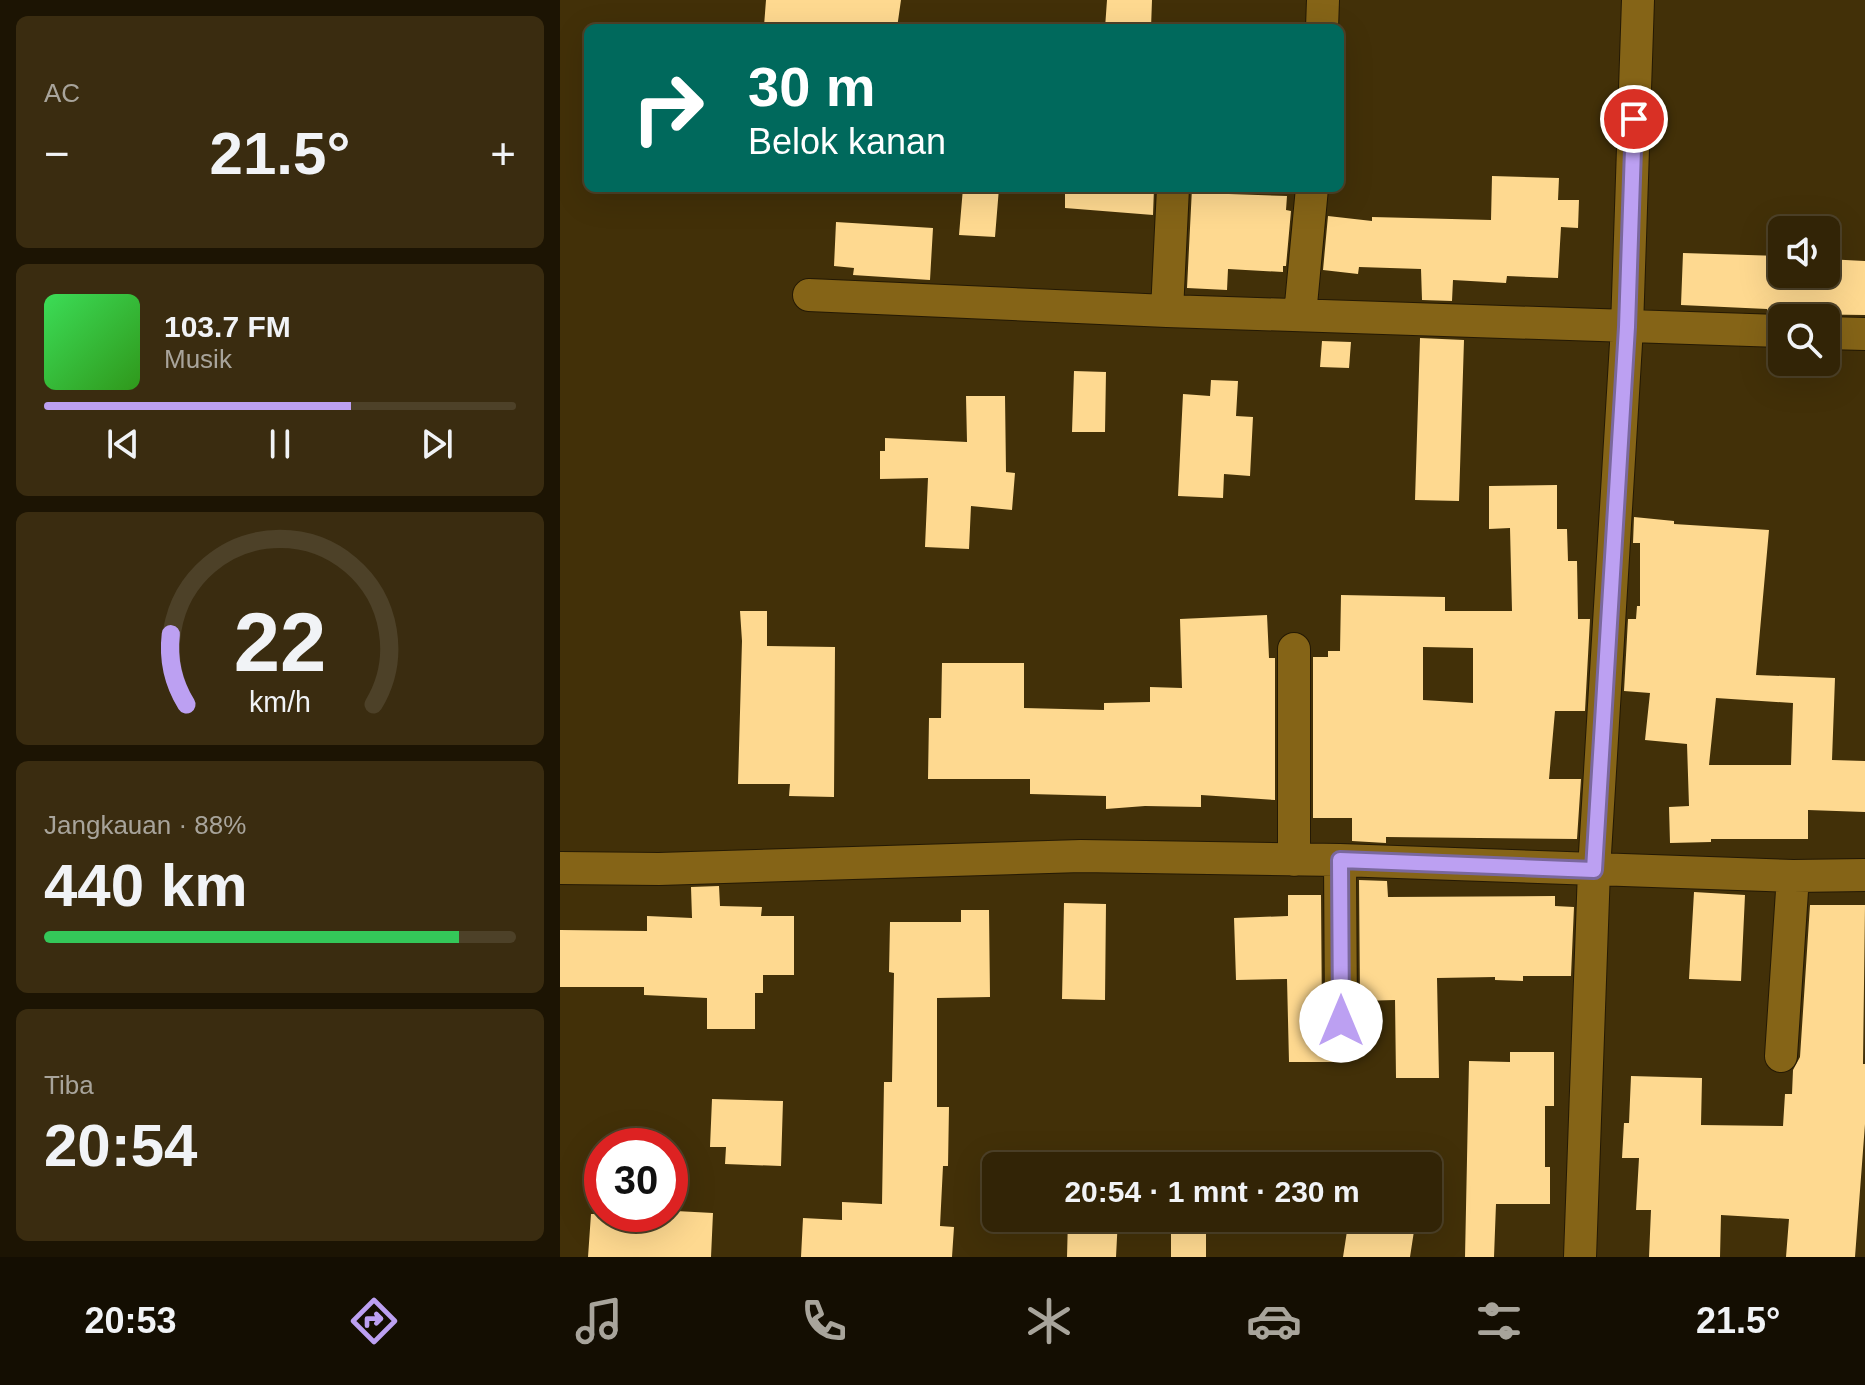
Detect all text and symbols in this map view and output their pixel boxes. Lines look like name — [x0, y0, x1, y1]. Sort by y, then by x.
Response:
text: 30 m — [748, 55, 876, 118]
icon: right — [616, 56, 720, 160]
text: AC — [44, 78, 80, 108]
pin — [1600, 85, 1668, 153]
icon: arrive — [1612, 97, 1656, 141]
text: 21.5° — [210, 120, 350, 187]
text: Belok kanan — [748, 121, 946, 162]
text: − — [44, 129, 70, 178]
text: + — [490, 129, 516, 178]
map controls — [1768, 216, 1840, 376]
button: sound — [1768, 216, 1840, 288]
button: search — [1768, 304, 1840, 376]
text: 103.7 FM — [164, 310, 291, 343]
text: Musik — [164, 344, 232, 374]
icon: previous — [101, 422, 145, 466]
icon: pause — [258, 422, 302, 466]
icon: next — [415, 422, 459, 466]
text: 22 — [234, 595, 326, 688]
text: km/h — [249, 686, 311, 718]
text: Jangkauan · 88% — [44, 810, 246, 840]
text: 440 km — [44, 852, 248, 919]
position arrow — [1299, 979, 1383, 1063]
text: Tiba — [44, 1070, 94, 1100]
text: 20:54 — [44, 1112, 197, 1179]
speed limit sign: 30 — [584, 1128, 688, 1232]
text: 20:54 · 1 mnt · 230 m — [1064, 1175, 1360, 1208]
icon: directions — [346, 1293, 402, 1349]
icon: music — [571, 1293, 627, 1349]
icon: phone — [796, 1293, 852, 1349]
icon: climate — [1021, 1293, 1077, 1349]
icon: car — [1246, 1293, 1302, 1349]
icon: filters — [1471, 1293, 1527, 1349]
text: 20:53 — [85, 1300, 177, 1341]
text: 21.5° — [1696, 1300, 1780, 1341]

